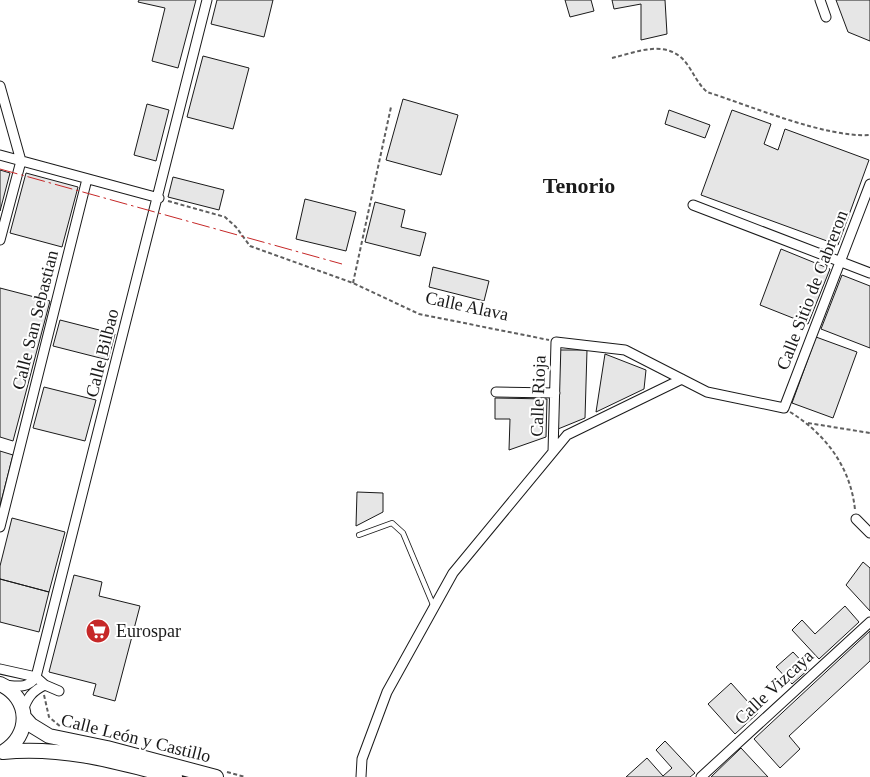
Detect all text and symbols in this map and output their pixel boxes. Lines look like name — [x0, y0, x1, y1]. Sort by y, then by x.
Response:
district label: Tenorio — [543, 173, 615, 198]
street label: Calle Sitio de Cabreron — [772, 207, 852, 373]
street label: Calle San Sebastian — [8, 248, 62, 392]
street label: Calle Alava — [424, 287, 510, 325]
street label: Calle Bilbao — [81, 307, 123, 399]
street label: Calle Rioja — [527, 355, 549, 437]
supermarket icon: Eurospar — [85, 618, 111, 644]
place label: Eurospar — [116, 621, 181, 641]
street label: Calle Vizcaya — [731, 646, 817, 728]
street label: Calle León y Castillo — [59, 710, 213, 766]

